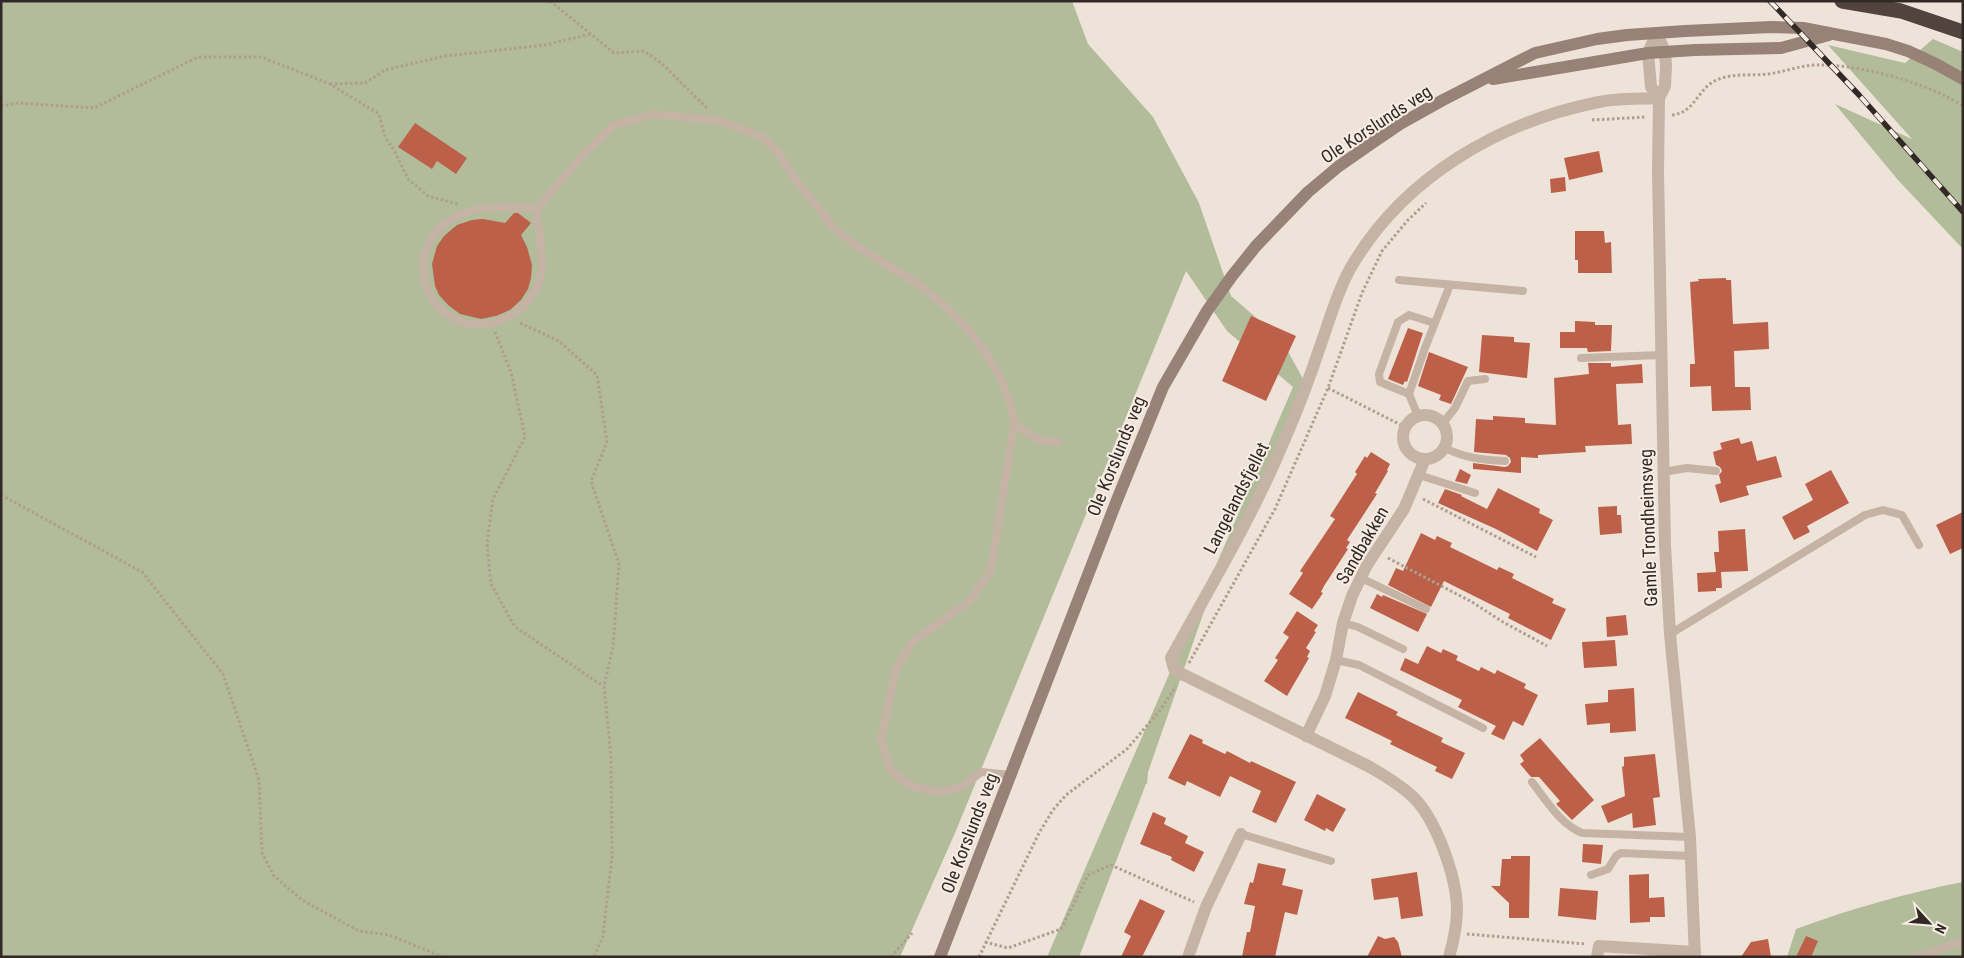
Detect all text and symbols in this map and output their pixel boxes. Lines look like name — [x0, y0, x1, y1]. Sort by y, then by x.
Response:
street label: Ole Korslunds veg — [1317, 80, 1435, 168]
street label: Ole Korslunds veg — [1082, 393, 1150, 519]
street label: Langelandsfjellet — [1199, 439, 1273, 557]
street label: Gamle Trondheimsveg — [1635, 449, 1661, 607]
street label: Sandbakken — [1331, 502, 1393, 588]
street label: Ole Korslunds veg — [936, 770, 1002, 896]
north arrow — [1904, 898, 1954, 948]
text: N — [1932, 921, 1950, 936]

